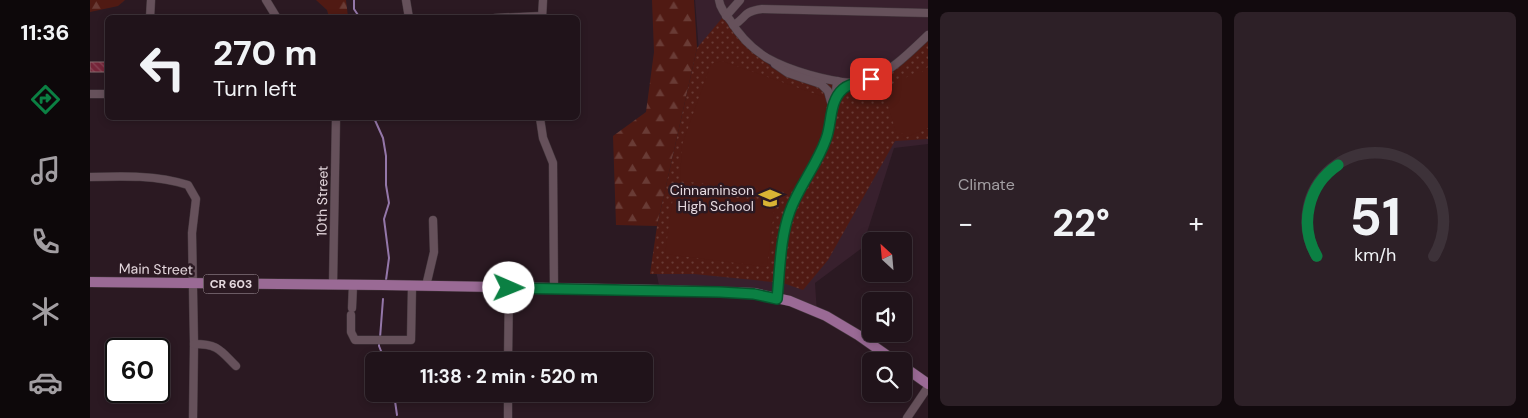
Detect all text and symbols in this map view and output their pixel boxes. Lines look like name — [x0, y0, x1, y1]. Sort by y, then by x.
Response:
text: 11:36 — [21, 18, 69, 47]
text: 270 m — [213, 30, 317, 76]
icon: left — [130, 35, 195, 100]
pin — [850, 58, 892, 100]
icon: arrive — [857, 65, 885, 93]
text: Turn left — [213, 74, 297, 103]
icon: directions — [28, 82, 63, 117]
icon: music — [28, 153, 63, 188]
street label: 10th Street — [312, 165, 332, 237]
text: Climate — [958, 174, 1015, 195]
place label: Cinnaminson High School — [670, 181, 754, 215]
text: 51 — [1349, 183, 1401, 251]
school or university icon: Cinnaminson High School — [757, 185, 783, 211]
text: 22° — [1052, 198, 1110, 248]
text: − — [958, 205, 973, 242]
text: + — [1189, 205, 1204, 242]
icon: phone — [28, 224, 63, 259]
north arrow — [862, 232, 912, 282]
map controls — [862, 232, 912, 402]
text: km/h — [1354, 243, 1396, 267]
street label: Main Street — [119, 259, 193, 279]
position arrow — [482, 261, 534, 313]
road number: CR 603 — [204, 274, 258, 294]
button: sound — [862, 292, 912, 342]
icon: climate — [28, 294, 63, 329]
speed limit sign: 60 — [105, 338, 170, 403]
button: search — [862, 352, 912, 402]
text: 11:38 · 2 min · 520 m — [420, 364, 598, 389]
icon: car — [28, 365, 63, 400]

